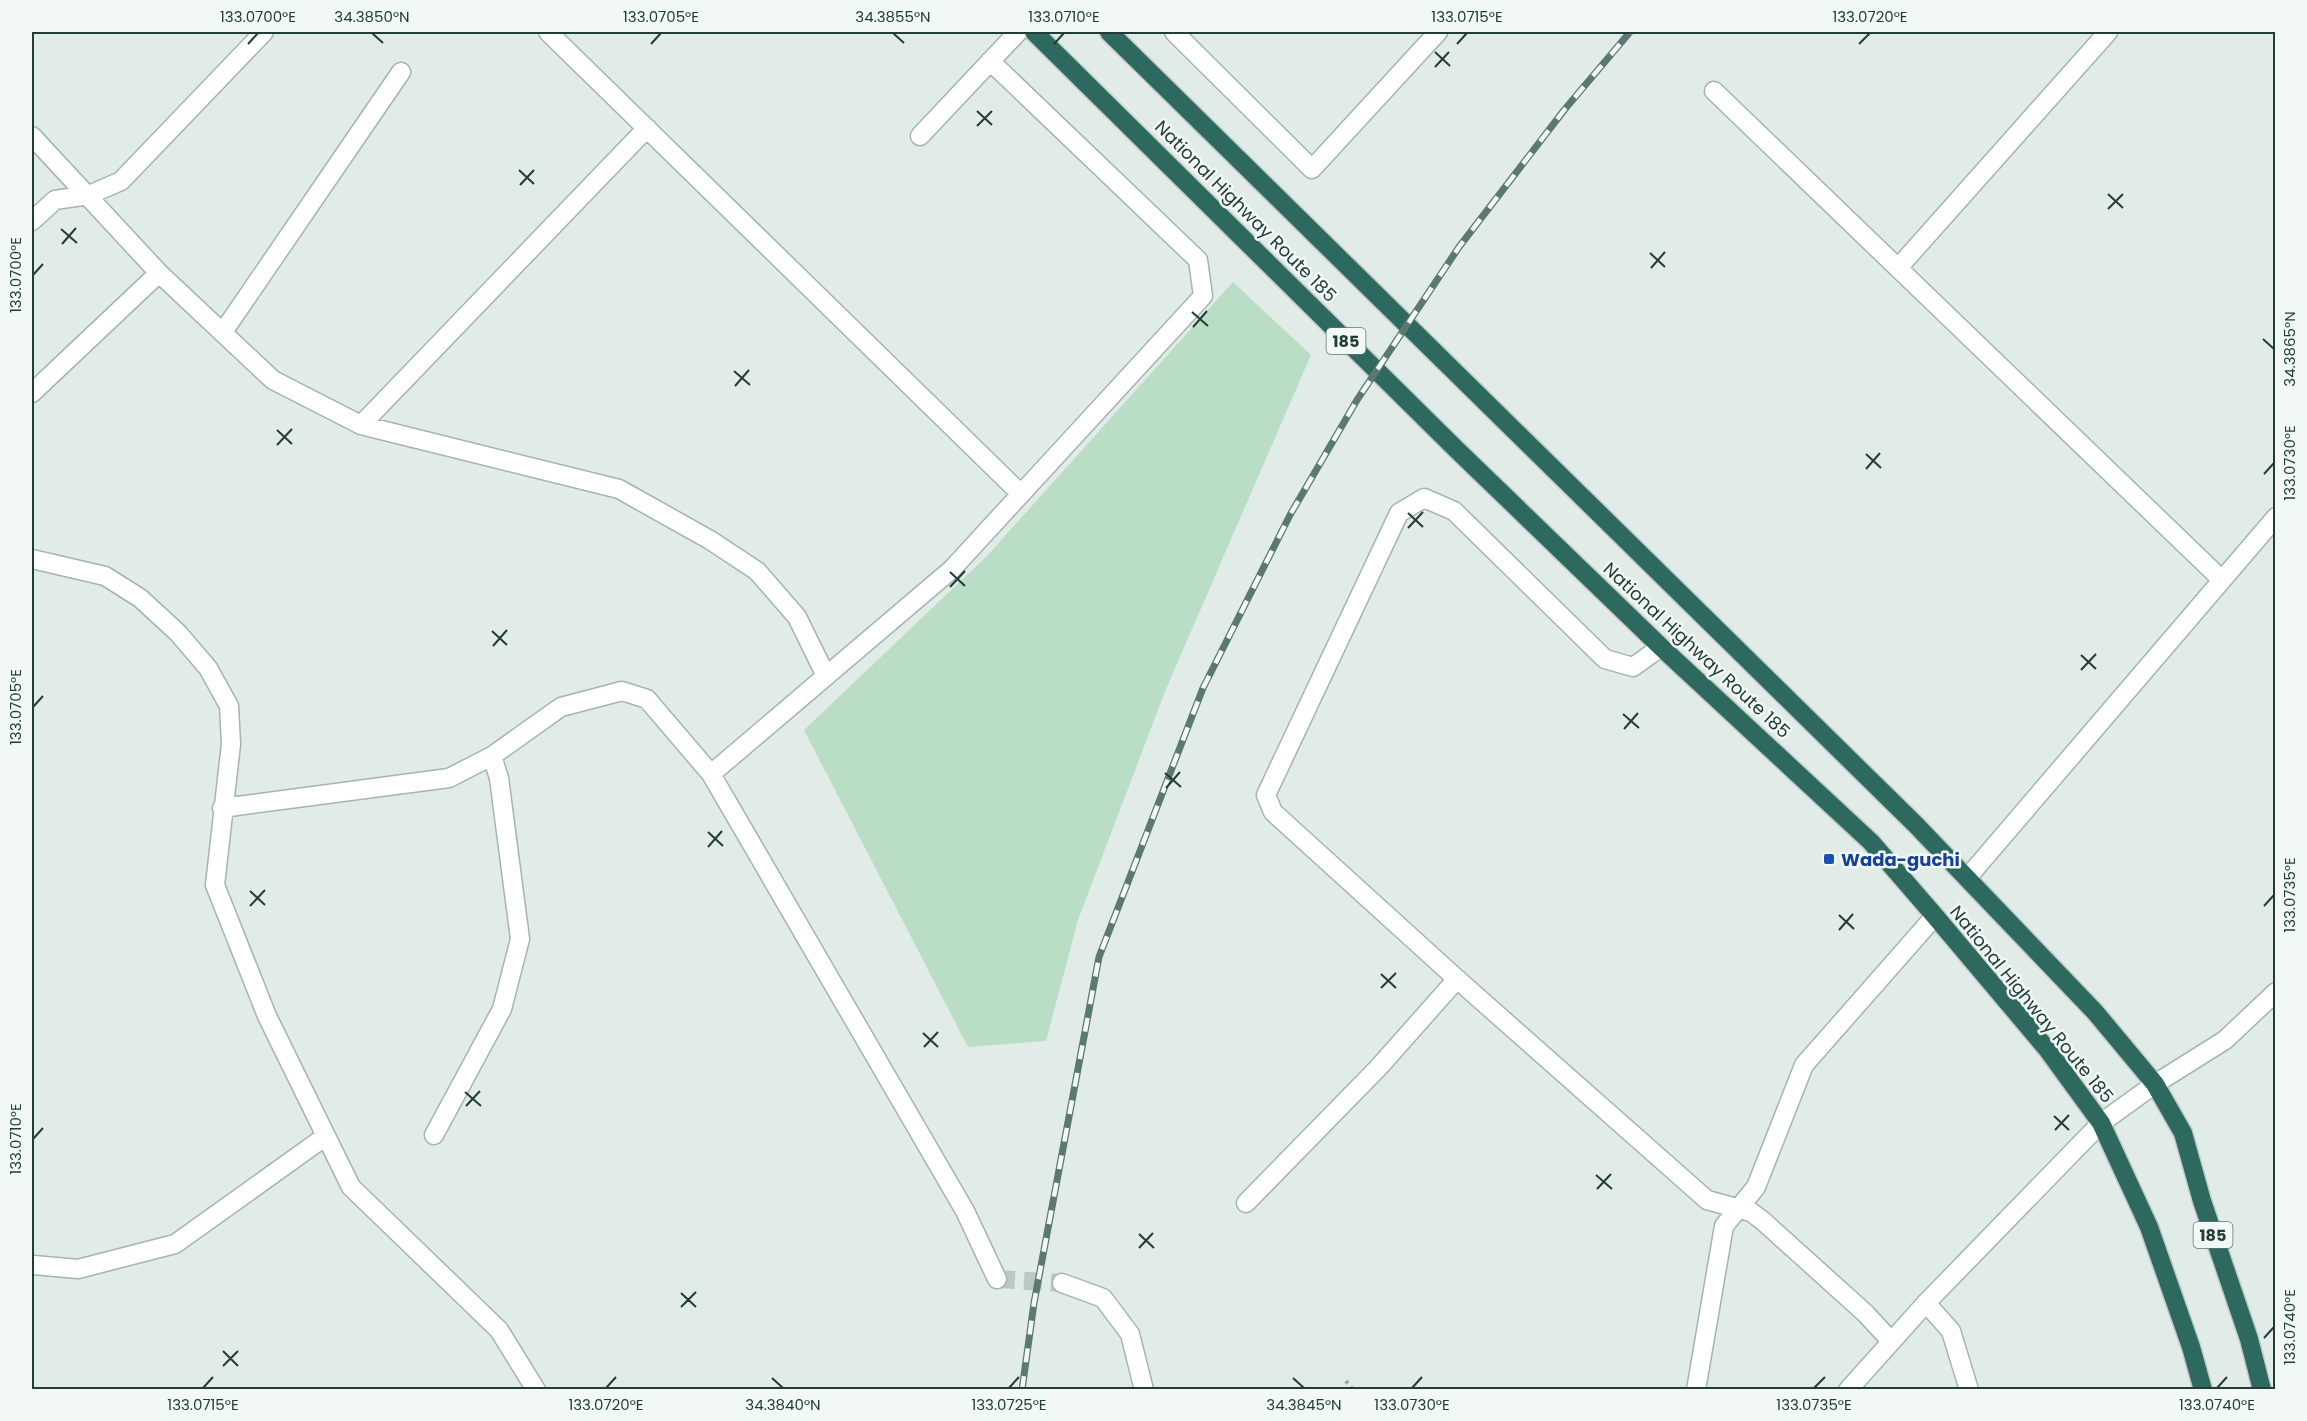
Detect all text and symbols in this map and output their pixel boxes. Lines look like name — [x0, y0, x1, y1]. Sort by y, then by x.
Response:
text: 133.0700°E — [220, 6, 296, 27]
text: 34.3850°N — [334, 6, 410, 27]
text: 133.0705°E — [623, 6, 699, 27]
text: 34.3855°N — [855, 6, 931, 27]
text: 133.0710°E — [1028, 6, 1100, 27]
text: 133.0715°E — [1431, 6, 1503, 27]
text: 133.0720°E — [1832, 6, 1908, 27]
street label: National Highway Route 185 — [1150, 115, 1342, 307]
text: 133.0700°E — [5, 237, 26, 313]
text: 34.3865°N — [2279, 311, 2300, 387]
road number: 185 — [1326, 328, 1366, 354]
text: 133.0730°E — [2279, 425, 2300, 501]
street label: National Highway Route 185 — [1598, 556, 1796, 744]
text: 133.0705°E — [5, 669, 26, 745]
place label: Wada-guchi — [1841, 847, 1960, 872]
marker: Wada-guchi — [1822, 852, 1836, 866]
text: 133.0735°E — [2279, 857, 2300, 933]
street label: National Highway Route 185 — [1944, 900, 2120, 1108]
text: 133.0710°E — [5, 1103, 26, 1175]
road number: 185 — [2194, 1222, 2232, 1248]
text: 133.0740°E — [2279, 1289, 2300, 1365]
text: 133.0715°E — [167, 1394, 239, 1415]
text: 133.0720°E — [568, 1394, 644, 1415]
text: 34.3840°N — [745, 1394, 821, 1415]
text: 133.0725°E — [971, 1394, 1047, 1415]
text: 34.3845°N — [1266, 1394, 1342, 1415]
text: 133.0730°E — [1374, 1394, 1450, 1415]
text: 133.0735°E — [1776, 1394, 1852, 1415]
text: 133.0740°E — [2179, 1394, 2255, 1415]

